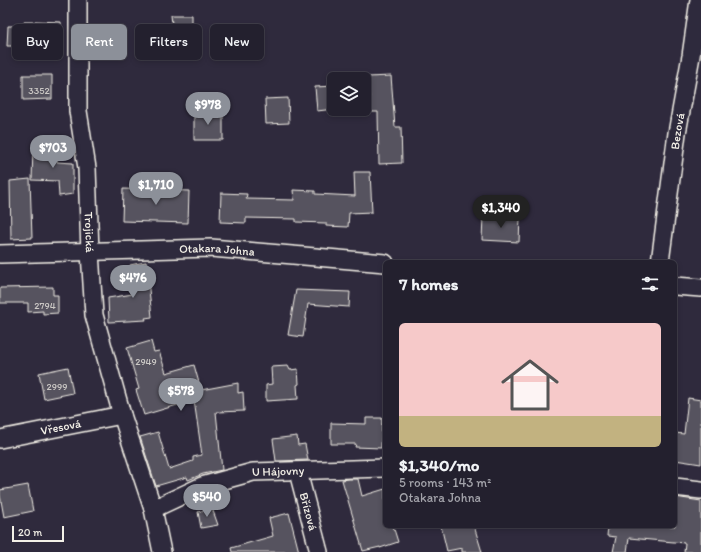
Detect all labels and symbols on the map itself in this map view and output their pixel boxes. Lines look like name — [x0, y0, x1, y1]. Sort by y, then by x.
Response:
house number: 3352 — [28, 84, 50, 97]
pin: $978 — [184, 92, 232, 126]
street label: Bezová — [668, 111, 688, 150]
pin: $703 — [29, 135, 77, 169]
pin: $1,710 — [123, 172, 189, 206]
pin: $1,340 — [468, 195, 534, 229]
street label: Trojická — [82, 212, 97, 254]
street label: Otakara Johna — [179, 241, 255, 259]
pin: $476 — [109, 265, 157, 299]
house number: 2794 — [34, 299, 56, 312]
house number: 2949 — [135, 355, 157, 368]
pin: $578 — [157, 378, 205, 412]
house number: 2999 — [47, 380, 67, 393]
street label: Vřesová — [39, 416, 83, 438]
street label: U Hájovny — [252, 463, 305, 479]
pin: $540 — [183, 484, 231, 518]
street label: Břízová — [297, 491, 320, 533]
scale bar — [12, 524, 64, 543]

